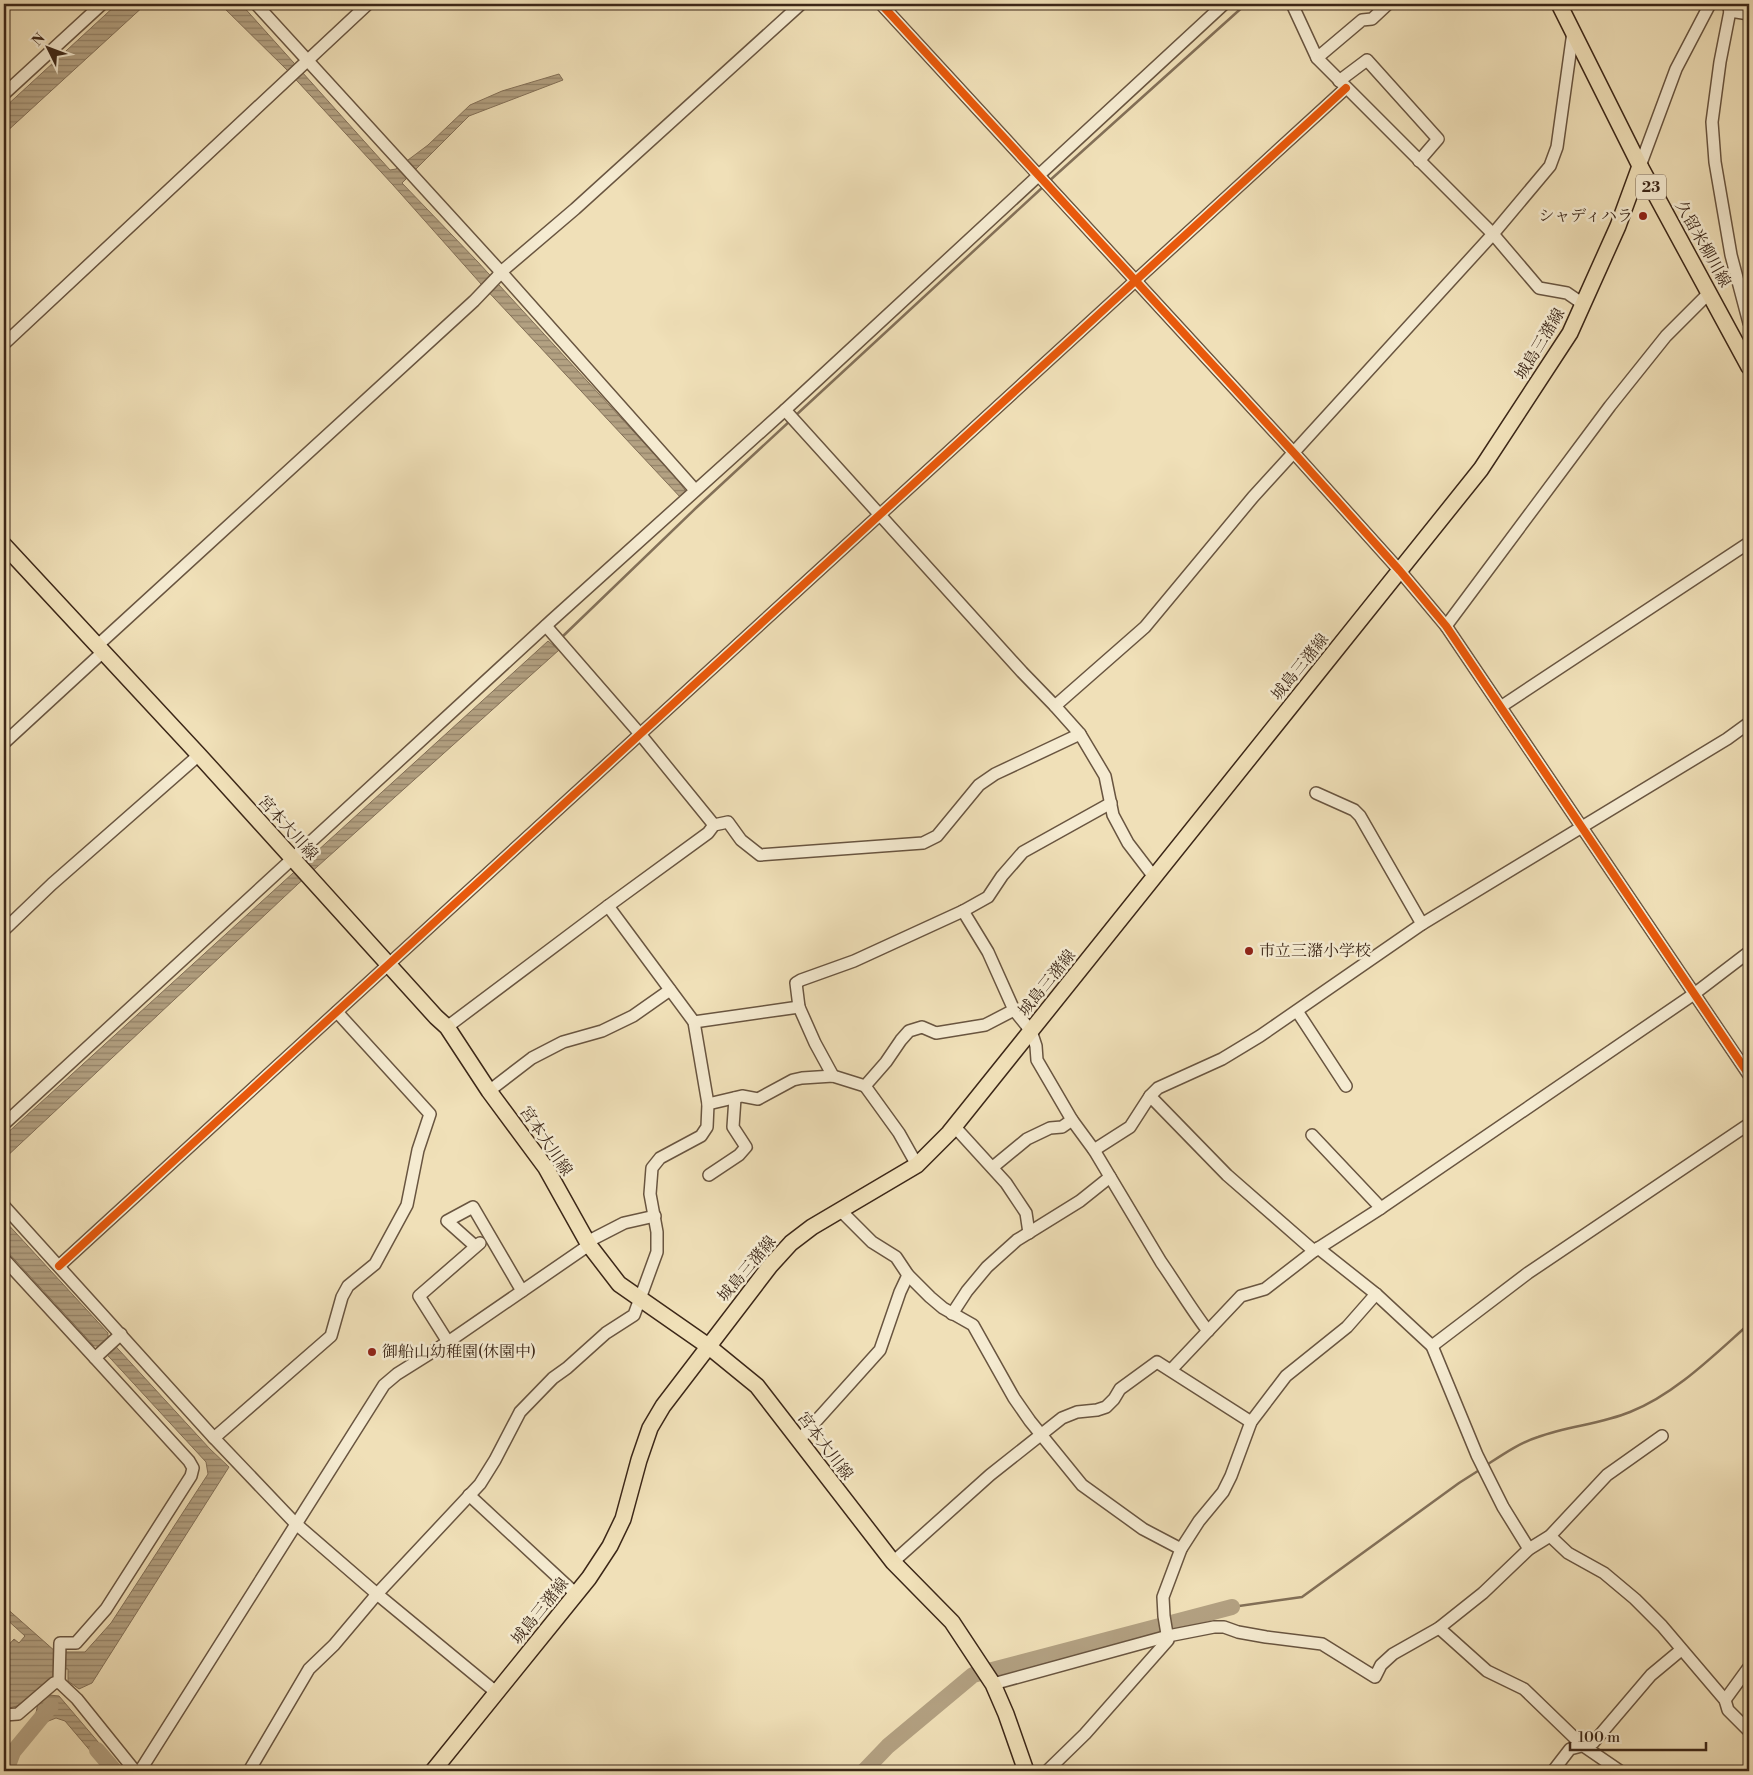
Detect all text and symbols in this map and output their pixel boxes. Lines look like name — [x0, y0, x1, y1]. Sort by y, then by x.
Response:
north arrow — [22, 22, 72, 72]
text: N — [29, 30, 49, 50]
road number: 23 — [1636, 174, 1666, 200]
street label: 久留米柳川線 — [1671, 197, 1735, 291]
place label: シャディハラ — [1539, 206, 1633, 226]
marker: シャディハラ — [1637, 210, 1649, 222]
street label: 城島三潴線 — [1511, 305, 1569, 383]
street label: 城島三潴線 — [1267, 630, 1333, 704]
street label: 宮本大川線 — [254, 792, 322, 864]
place label: 市立三潴小学校 — [1259, 941, 1371, 961]
marker: 市立三潴小学校 — [1243, 945, 1255, 957]
street label: 城島三潴線 — [1014, 946, 1080, 1020]
street label: 宮本大川線 — [515, 1102, 577, 1180]
street label: 城島三潴線 — [714, 1232, 780, 1306]
place label: 御船山幼稚園(休園中) — [382, 1342, 536, 1362]
marker: 御船山幼稚園(休園中) — [366, 1346, 378, 1358]
street label: 宮本大川線 — [793, 1408, 857, 1484]
street label: 城島三潴線 — [507, 1574, 573, 1648]
scale bar — [1570, 1720, 1707, 1752]
text: 100 m — [1578, 1728, 1620, 1747]

